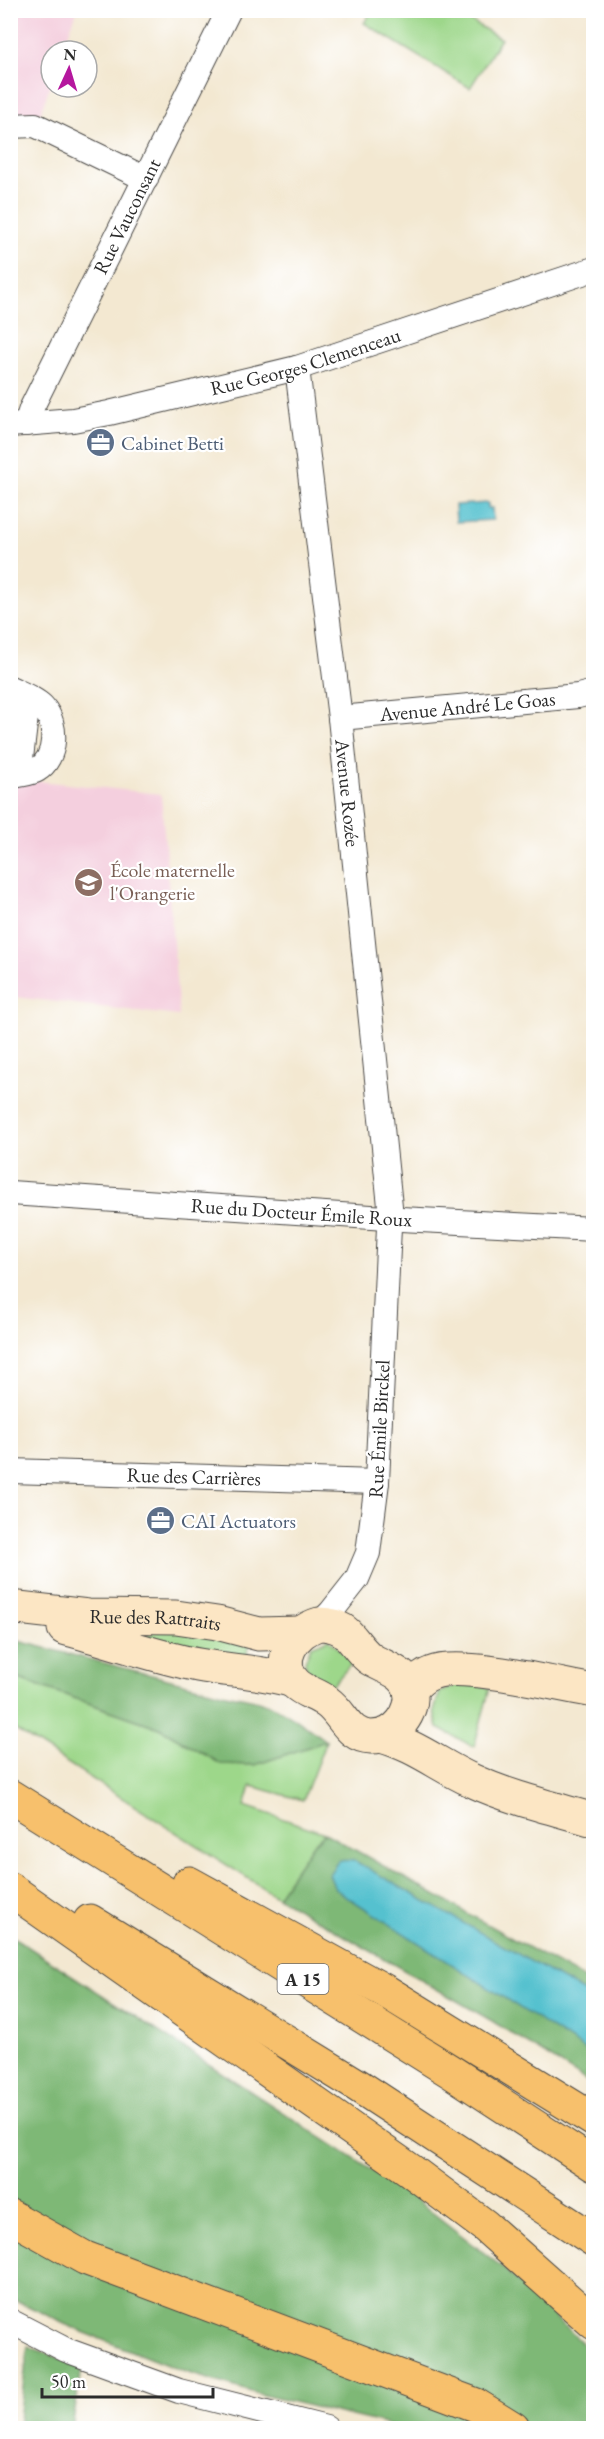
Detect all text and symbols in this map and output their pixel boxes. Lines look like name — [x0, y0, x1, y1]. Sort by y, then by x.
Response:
north arrow — [39, 39, 99, 99]
text: N — [63, 44, 77, 65]
street label: Rue Vauconsant — [87, 153, 167, 279]
street label: Rue Georges Clemenceau — [208, 321, 404, 401]
office icon: Cabinet Betti — [84, 427, 116, 459]
place label: Cabinet Betti — [121, 430, 224, 456]
street label: Avenue André Le Goas — [377, 685, 557, 727]
street label: Avenue Rozée — [329, 737, 366, 848]
place label: École maternelle l'Orangerie — [110, 857, 235, 906]
school or university icon: École maternelle l'Orangerie — [73, 866, 105, 898]
street label: Rue du Docteur Émile Roux — [190, 1192, 413, 1233]
street label: Rue Émile Birckel — [362, 1359, 396, 1499]
street label: Rue des Carrières — [126, 1462, 261, 1492]
office icon: CAI Actuators — [144, 1505, 176, 1537]
place label: CAI Actuators — [181, 1508, 296, 1534]
street label: Rue des Rattraits — [89, 1603, 224, 1637]
road number: A 15 — [278, 1964, 328, 1994]
scale bar — [42, 2361, 213, 2399]
text: 50 m — [51, 2370, 86, 2393]

